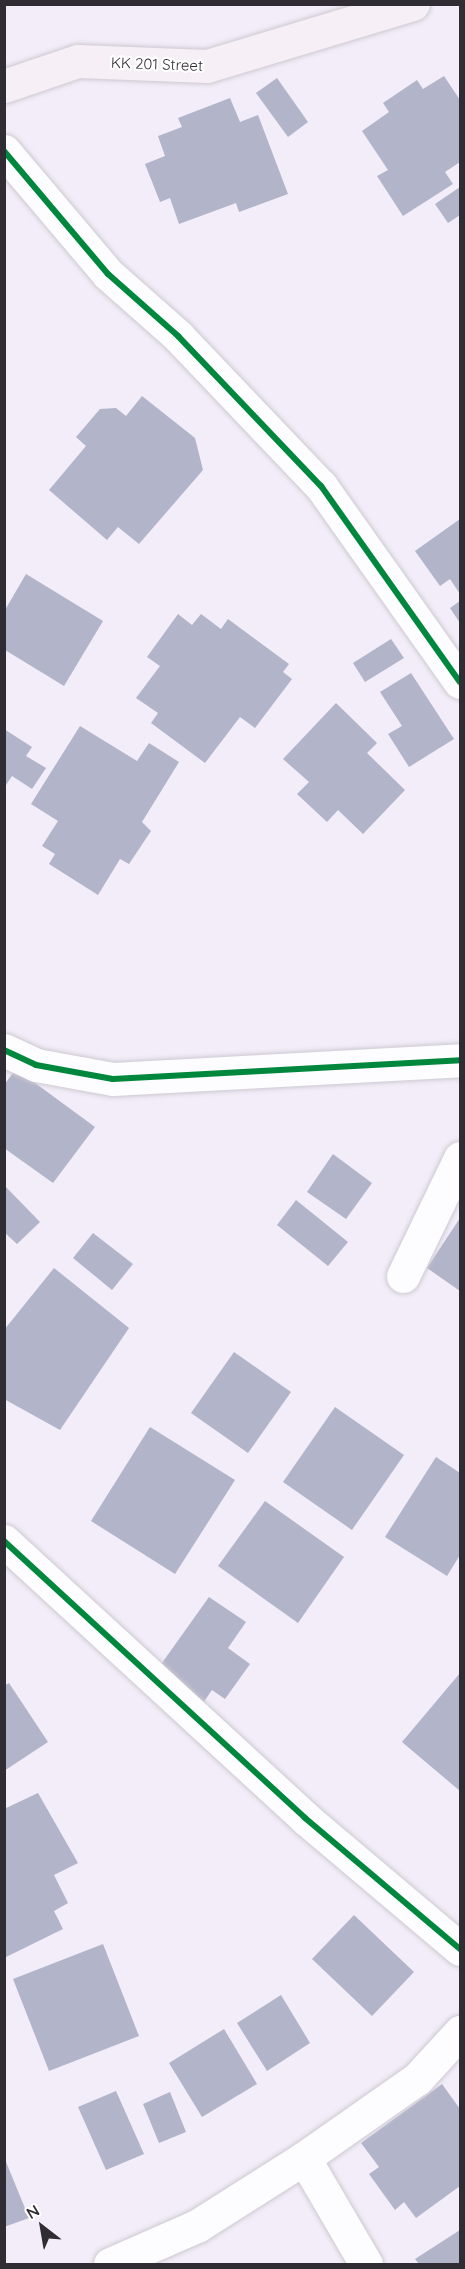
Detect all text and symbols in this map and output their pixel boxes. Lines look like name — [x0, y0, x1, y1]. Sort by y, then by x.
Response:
street label: KK 201 Street — [111, 53, 203, 75]
north arrow — [12, 2197, 72, 2257]
text: N — [23, 2200, 43, 2223]

